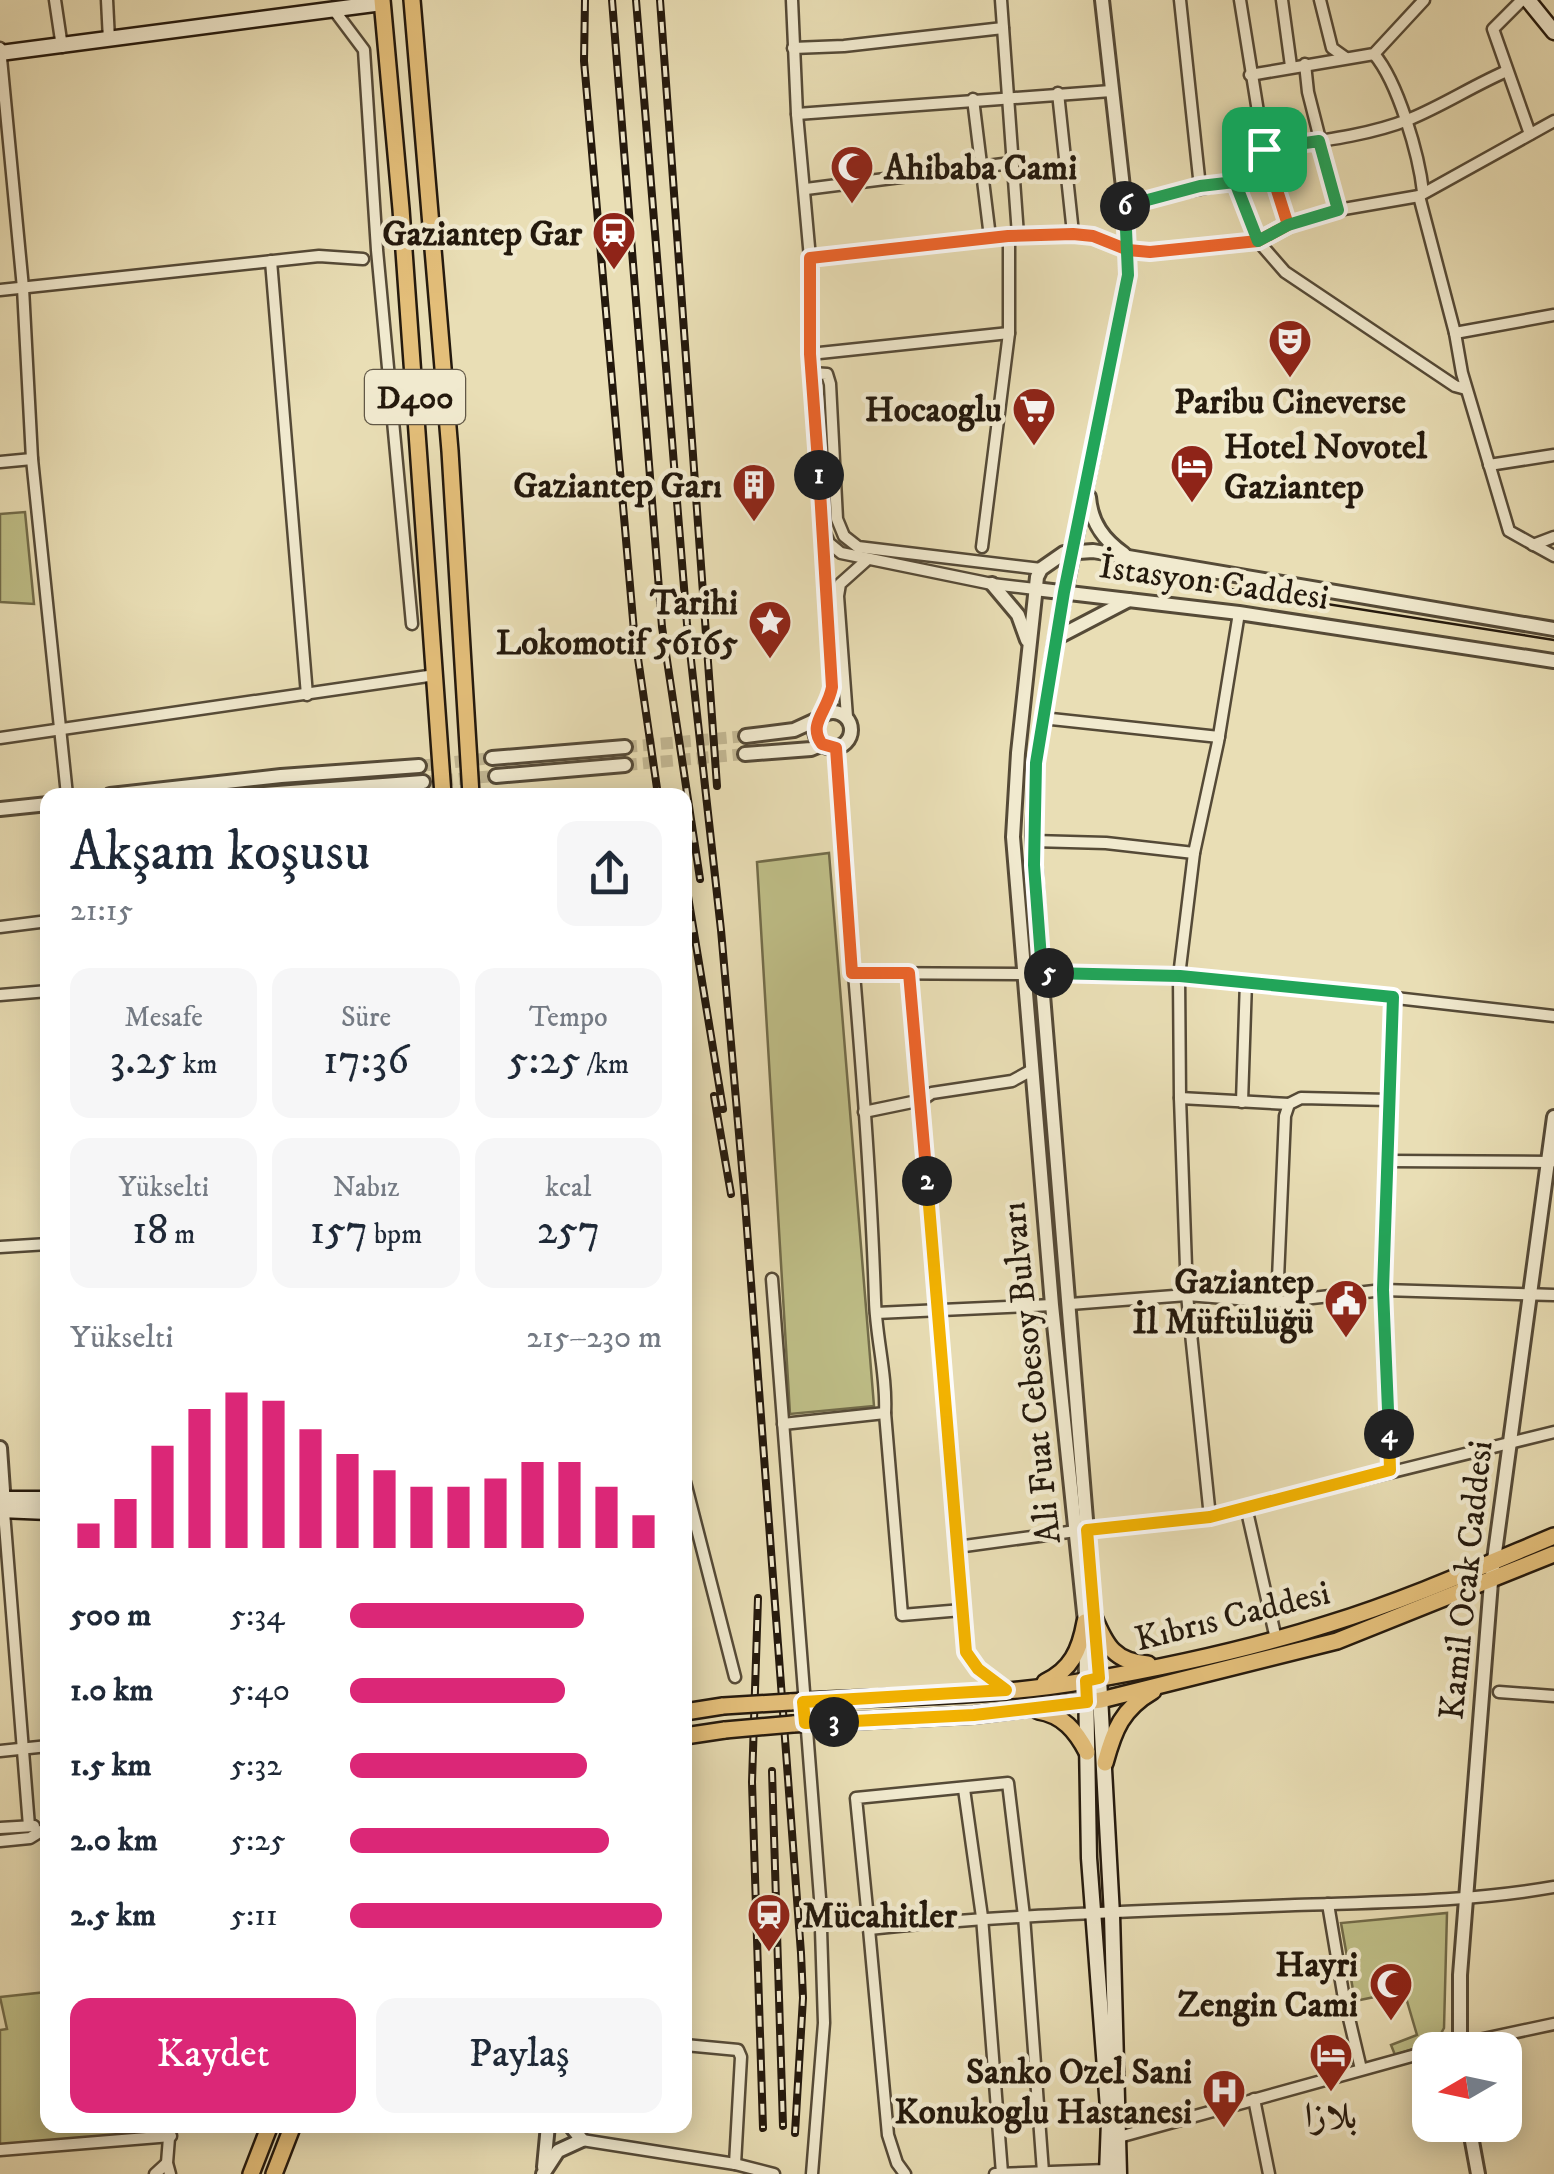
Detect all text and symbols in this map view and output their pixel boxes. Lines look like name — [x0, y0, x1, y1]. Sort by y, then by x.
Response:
pin — [1222, 107, 1307, 192]
icon: arrive — [1237, 122, 1292, 177]
mosque icon: Ahibaba Cami — [829, 144, 875, 205]
place label: Ahibaba Cami — [883, 147, 1077, 191]
pin: 6 — [1100, 181, 1150, 231]
text: 6 — [1118, 188, 1132, 223]
station icon: Gaziantep Gar — [591, 210, 637, 271]
place label: Gaziantep Gar — [382, 213, 583, 257]
theatre icon: Paribu Cineverse — [1267, 318, 1313, 379]
road number: D400 — [365, 370, 465, 424]
place label: Paribu Cineverse — [1174, 381, 1407, 425]
supermarket icon: Hocaoglu — [1011, 386, 1057, 447]
place label: Hocaoglu — [865, 389, 1002, 433]
place label: Hotel Novotel Gaziantep — [1224, 426, 1428, 510]
hotel icon: Hotel Novotel Gaziantep — [1169, 443, 1215, 504]
pin: 1 — [794, 450, 844, 500]
text: 1 — [814, 457, 824, 492]
building icon: Gaziantep Garı — [731, 462, 777, 523]
place label: Gaziantep Garı — [513, 465, 722, 509]
street label: İstasyon Caddesi — [1096, 544, 1332, 621]
place label: Tarihi Lokomotif 56165 — [496, 582, 739, 666]
place icon: Tarihi Lokomotif 56165 — [747, 599, 793, 660]
text: Akşam koşusu — [70, 819, 371, 888]
button: share — [557, 821, 662, 926]
text: 21:15 — [70, 891, 133, 931]
pin: 5 — [1024, 948, 1074, 998]
text: 5 — [1042, 955, 1056, 990]
text: Mesafe — [124, 1000, 203, 1035]
text: Süre — [341, 1000, 391, 1035]
text: Tempo — [529, 1000, 608, 1035]
text: 3.25 — [110, 1035, 177, 1087]
text: 17:36 — [323, 1035, 409, 1087]
text: 5:25 — [508, 1035, 581, 1087]
text: km — [177, 1047, 218, 1082]
text: /km — [581, 1047, 629, 1082]
pin: 2 — [902, 1156, 952, 1206]
text: 2 — [920, 1163, 934, 1198]
text: Yükselti — [118, 1170, 209, 1205]
text: Nabız — [333, 1170, 399, 1205]
text: kcal — [545, 1170, 591, 1205]
street label: Ali Fuat Cebesoy Bulvarı — [992, 1200, 1072, 1546]
text: 18 — [132, 1205, 168, 1257]
text: 157 — [310, 1205, 368, 1257]
text: 257 — [537, 1205, 600, 1257]
text: m — [168, 1217, 195, 1252]
text: bpm — [368, 1217, 422, 1252]
place label: Gaziantep İl Müftülüğü — [1133, 1261, 1314, 1345]
public building icon: Gaziantep İl Müftülüğü — [1323, 1278, 1369, 1339]
text: Yükselti — [70, 1318, 173, 1358]
text: 215–230 m — [526, 1318, 662, 1358]
pin: 4 — [1364, 1409, 1414, 1459]
text: 4 — [1381, 1416, 1397, 1451]
street label: Kamil Ocak Caddesi — [1430, 1438, 1504, 1722]
street label: Kıbrıs Caddesi — [1130, 1571, 1335, 1662]
text: 500 m — [70, 1596, 151, 1636]
text: 5:34 — [230, 1596, 285, 1636]
text: 1.0 km — [70, 1671, 153, 1711]
text: 5:40 — [230, 1671, 290, 1711]
pin: 3 — [809, 1697, 859, 1747]
text: 3 — [829, 1704, 839, 1739]
text: 1.5 km — [70, 1746, 152, 1786]
text: 5:32 — [230, 1746, 282, 1786]
text: 2.0 km — [70, 1821, 158, 1861]
text: 5:25 — [230, 1821, 286, 1861]
station icon: Mücahitler — [746, 1892, 792, 1953]
place label: Mücahitler — [802, 1895, 958, 1939]
text: 2.5 km — [70, 1896, 156, 1936]
text: 5:11 — [230, 1896, 278, 1936]
place label: Hayri Zengin Cami — [1177, 1944, 1358, 2028]
mosque icon: Hayri Zengin Cami — [1368, 1961, 1414, 2022]
button: Kaydet — [70, 1998, 356, 2113]
button: Paylaş — [376, 1998, 662, 2113]
hotel icon: بلازا — [1308, 2032, 1354, 2093]
north arrow — [1412, 2032, 1522, 2142]
map controls — [1412, 2032, 1522, 2142]
place label: Sanko Ozel Sani Konukoglu Hastanesi — [894, 2051, 1192, 2135]
hospital icon: Sanko Ozel Sani Konukoglu Hastanesi — [1201, 2068, 1247, 2129]
place label: بلازا — [1305, 2095, 1357, 2139]

